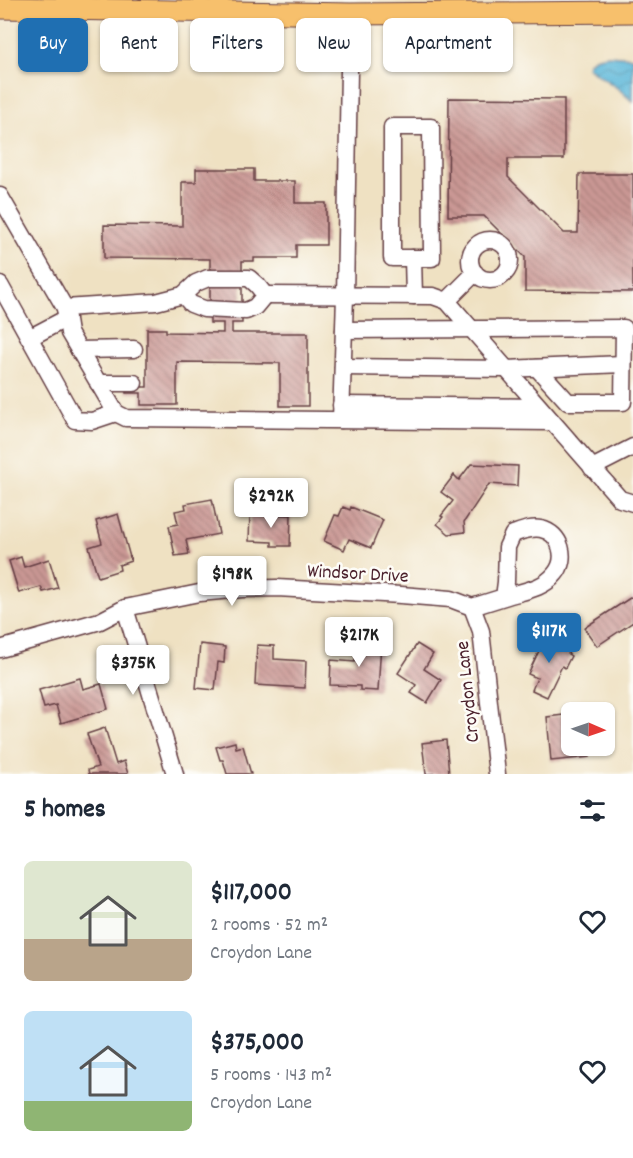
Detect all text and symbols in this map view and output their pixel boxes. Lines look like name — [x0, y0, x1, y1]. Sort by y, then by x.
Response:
chip: Buy — [18, 18, 88, 72]
chip: Rent — [100, 18, 178, 72]
chip: Filters — [190, 18, 284, 72]
chip: New — [296, 18, 371, 72]
chip: Apartment — [383, 18, 513, 72]
pin: $292K — [229, 478, 313, 529]
text: $292K — [248, 483, 294, 511]
pin: $198K — [190, 556, 274, 607]
street label: Windsor Drive — [306, 558, 410, 592]
text: $198K — [212, 561, 252, 589]
pin: $117K — [507, 613, 591, 664]
pin: $217K — [317, 617, 401, 668]
text: $117K — [531, 618, 567, 646]
text: $217K — [339, 622, 379, 650]
street label: Croydon Lane — [450, 639, 488, 744]
pin: $375K — [91, 645, 175, 696]
text: $375K — [110, 650, 156, 678]
north arrow — [561, 702, 615, 756]
map controls — [561, 702, 615, 756]
text: 5 homes — [24, 792, 106, 829]
icon: filters — [576, 794, 609, 827]
text: $117,000 — [210, 875, 292, 912]
icon: home — [72, 885, 144, 957]
icon: heart — [576, 905, 609, 938]
text: 2 rooms · 52 m² — [210, 912, 328, 940]
text: Croydon Lane — [210, 940, 312, 968]
text: $375,000 — [210, 1025, 304, 1062]
icon: home — [72, 1035, 144, 1107]
icon: heart — [576, 1055, 609, 1088]
text: 5 rooms · 143 m² — [210, 1062, 332, 1090]
text: Croydon Lane — [210, 1090, 312, 1118]

